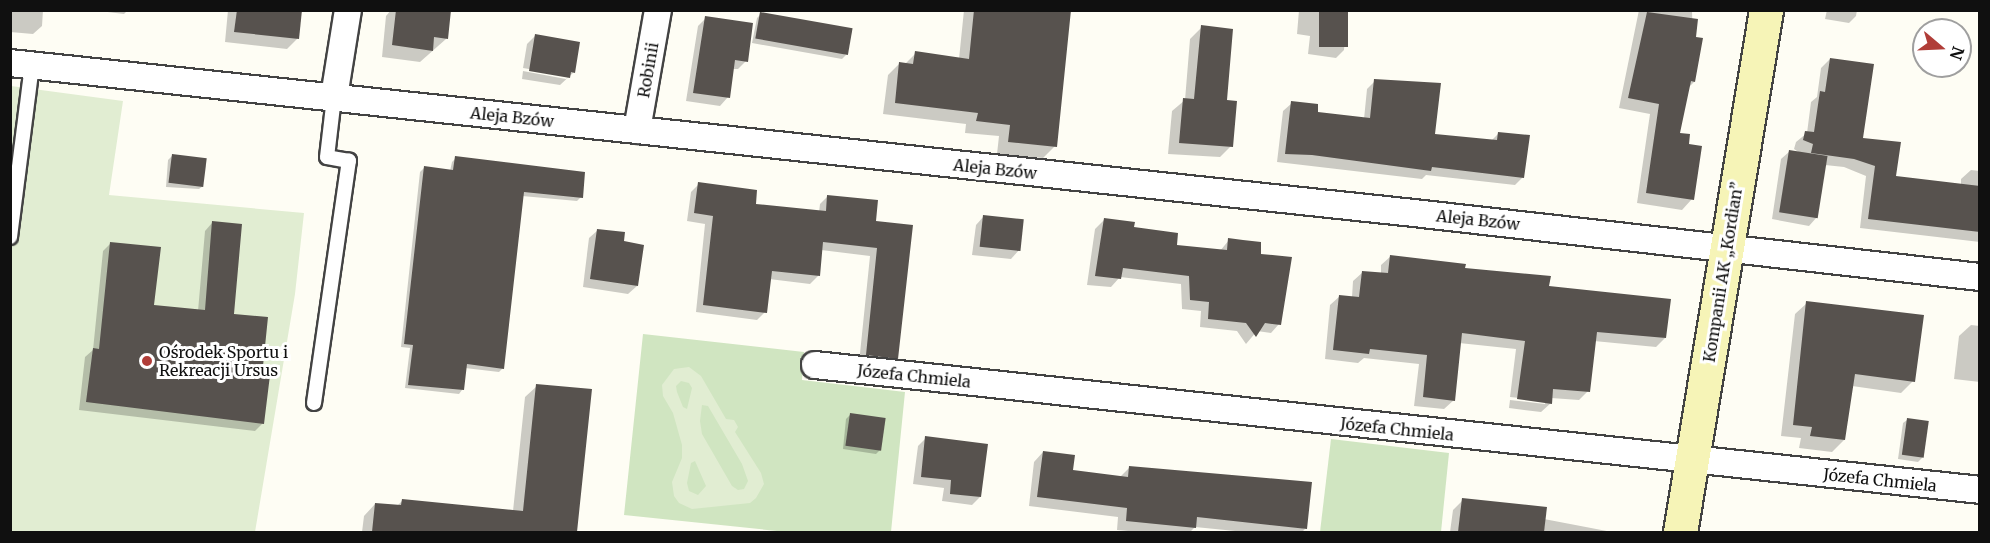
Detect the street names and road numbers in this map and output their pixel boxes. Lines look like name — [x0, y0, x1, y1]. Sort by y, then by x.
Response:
street label: Robinii — [634, 41, 662, 99]
street label: Aleja Bzów — [469, 103, 555, 131]
street label: Aleja Bzów — [952, 155, 1038, 183]
street label: Kompanii AK „Kordian” — [1699, 180, 1747, 364]
street label: Aleja Bzów — [1435, 206, 1521, 234]
street label: Józefa Chmiela — [856, 360, 972, 392]
street label: Józefa Chmiela — [1339, 413, 1455, 445]
street label: Józefa Chmiela — [1822, 464, 1938, 496]

